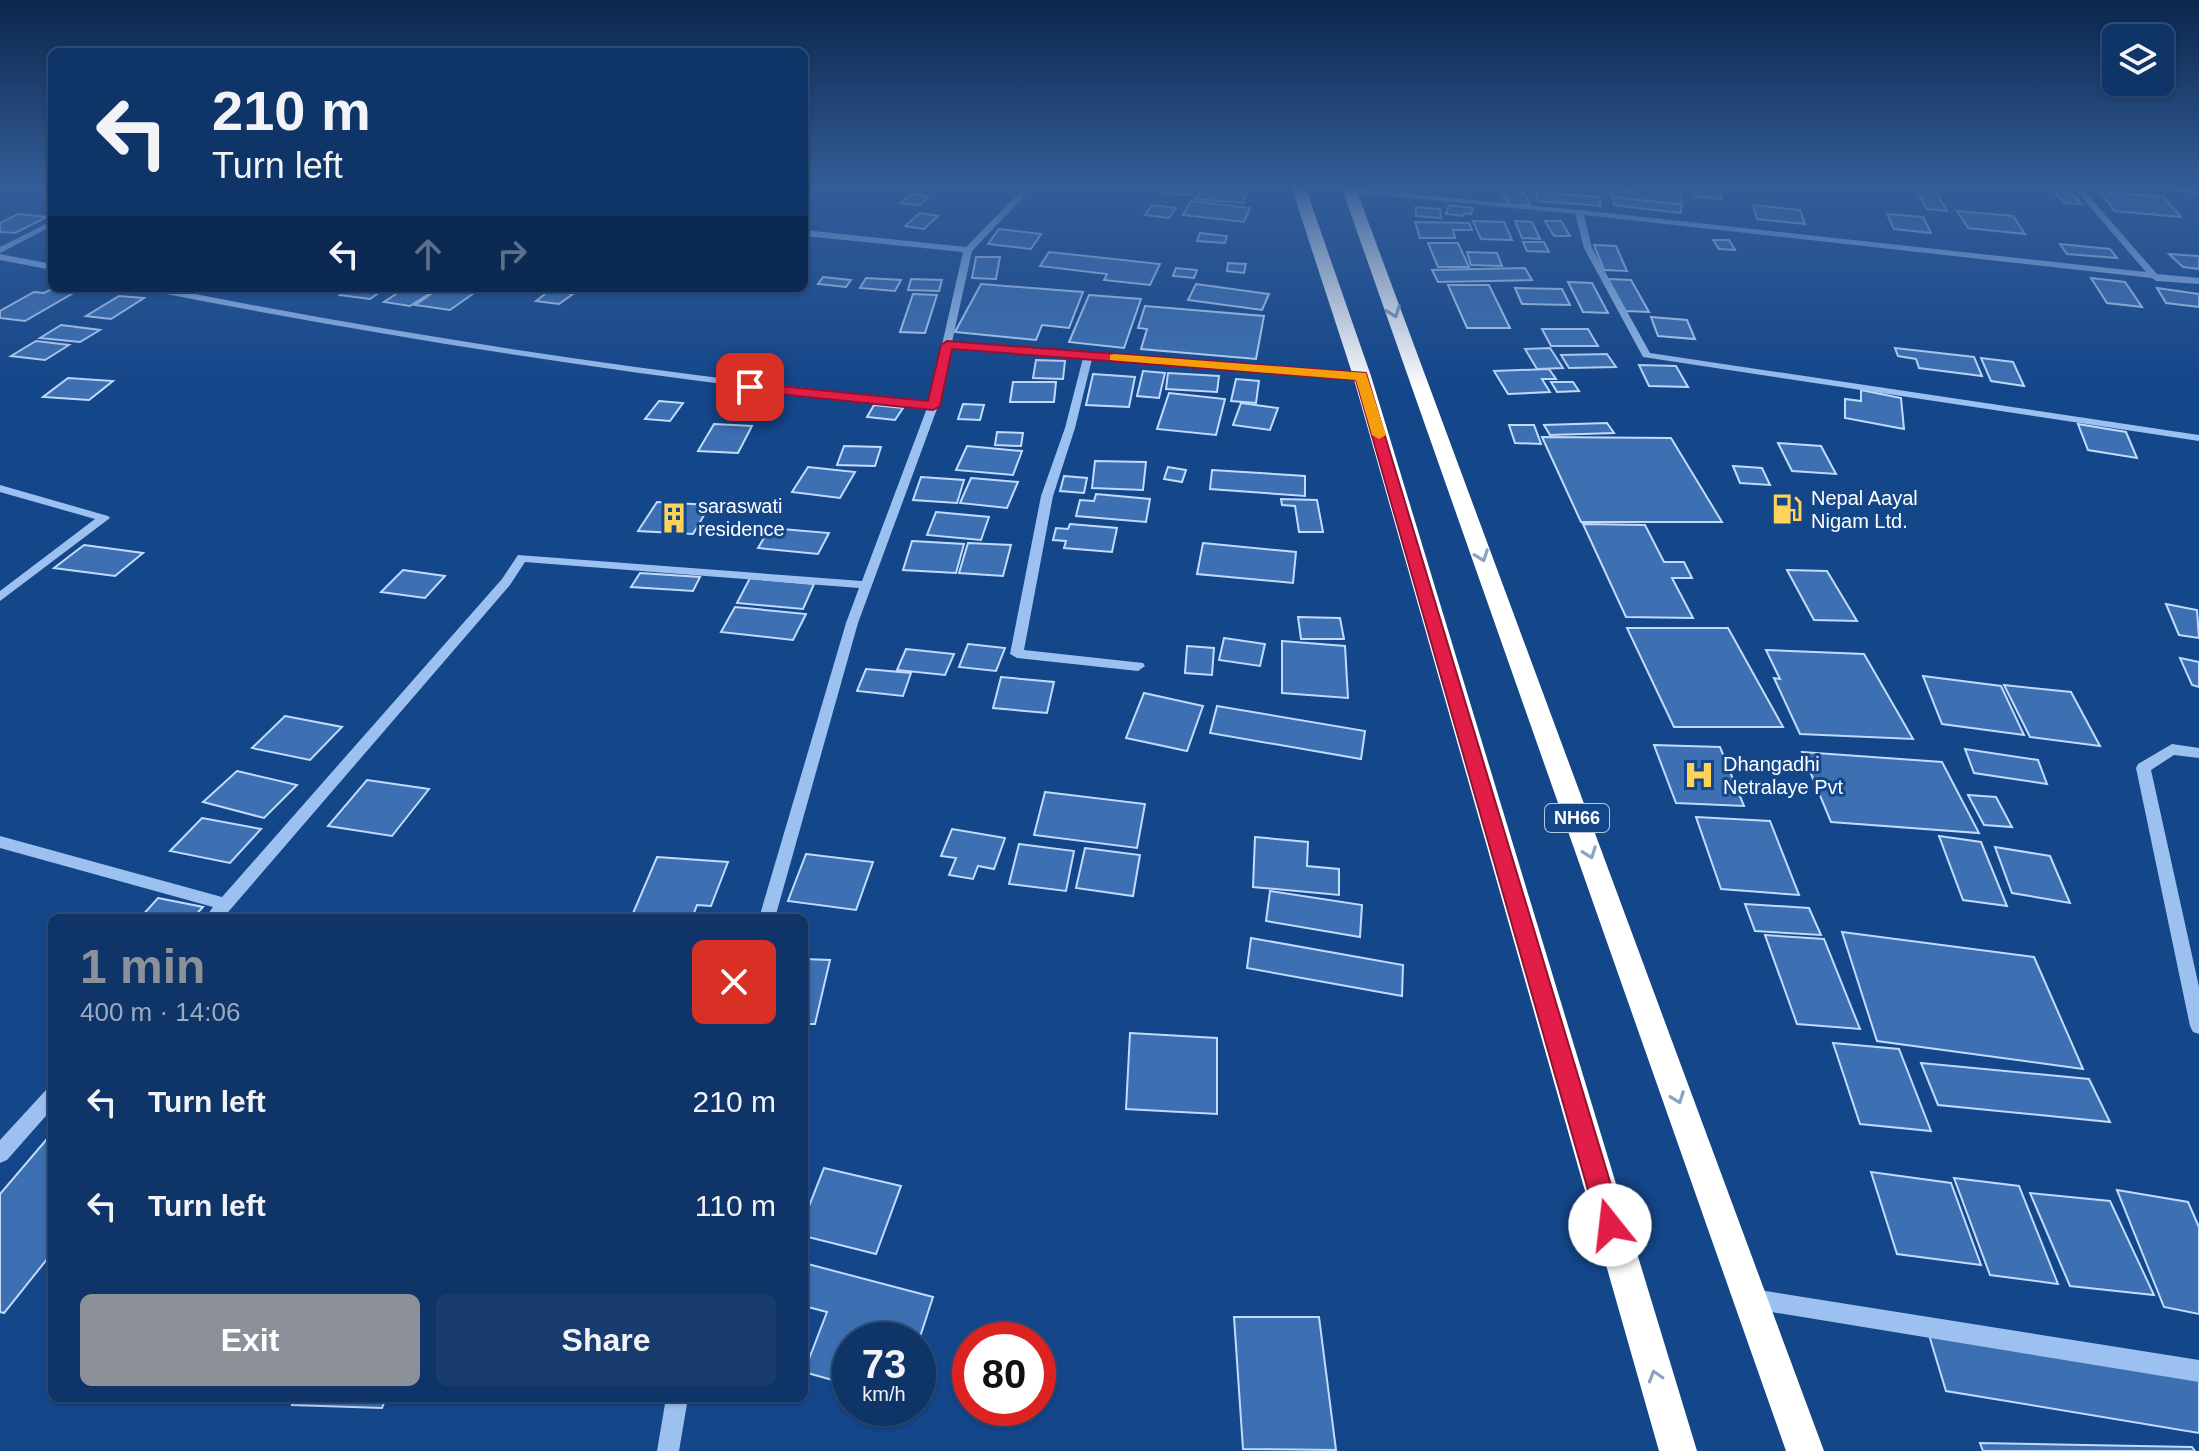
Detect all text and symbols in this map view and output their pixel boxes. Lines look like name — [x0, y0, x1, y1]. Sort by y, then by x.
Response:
map controls — [2102, 24, 2174, 96]
button: layers — [2102, 24, 2174, 96]
text: 210 m — [212, 79, 371, 142]
icon: left — [80, 80, 184, 184]
text: Turn left — [212, 145, 343, 186]
icon: left — [322, 232, 366, 276]
icon: ahead — [406, 232, 450, 276]
icon: right — [490, 232, 534, 276]
one-way arrow — [1384, 304, 1401, 318]
pin — [716, 353, 784, 421]
icon: arrive — [728, 365, 772, 409]
place label: Nepal Aayal Nigam Ltd. — [1811, 487, 1918, 532]
fuel station icon: Nepal Aayal Nigam Ltd. — [1770, 492, 1804, 526]
place label: saraswati residence — [698, 495, 785, 540]
building icon: saraswati residence — [657, 501, 691, 535]
one-way arrow — [1473, 548, 1489, 562]
place label: Dhangadhi Netralaye Pvt — [1723, 753, 1843, 798]
hospital icon: Dhangadhi Netralaye Pvt — [1682, 758, 1716, 792]
road number: NH66 — [1545, 804, 1609, 832]
one-way arrow — [1580, 846, 1596, 860]
text: 1 min — [80, 940, 205, 993]
button: close — [692, 940, 776, 1024]
text: 400 m · 14:06 — [80, 997, 240, 1027]
icon: left — [80, 1080, 124, 1124]
text: Turn left — [148, 1085, 266, 1118]
text: 210 m — [693, 1085, 776, 1118]
one-way arrow — [1668, 1090, 1685, 1104]
position arrow — [1568, 1183, 1652, 1267]
icon: left — [80, 1184, 124, 1228]
text: Turn left — [148, 1189, 266, 1222]
text: 110 m — [695, 1189, 776, 1222]
button: Exit — [80, 1294, 420, 1386]
button: Share — [436, 1294, 776, 1386]
speed limit sign: 80 — [952, 1322, 1056, 1426]
text: 73 — [862, 1342, 906, 1386]
one-way arrow — [1649, 1370, 1665, 1384]
text: km/h — [862, 1383, 906, 1405]

